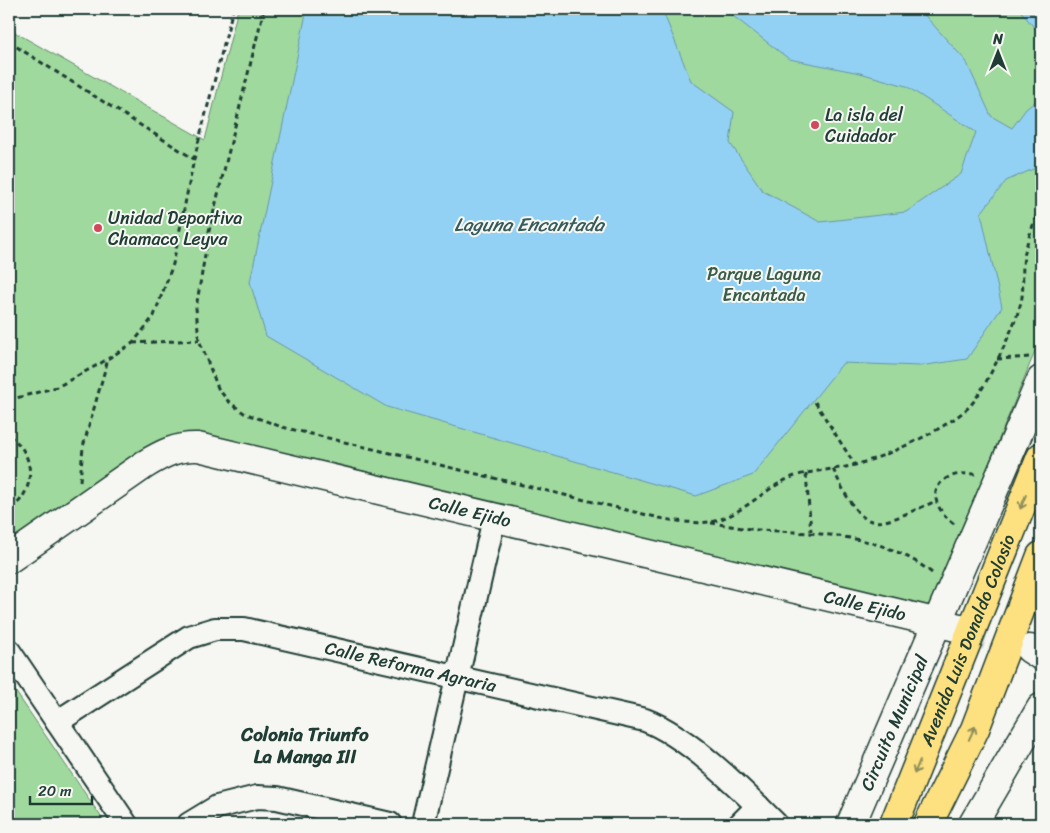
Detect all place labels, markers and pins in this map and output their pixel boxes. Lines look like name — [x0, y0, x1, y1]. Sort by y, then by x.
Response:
place label: La isla del Cuidador — [825, 99, 904, 152]
marker: La isla del Cuidador — [809, 119, 821, 131]
place label: Unidad Deportiva Chamaco Leyva — [108, 202, 242, 255]
marker: Unidad Deportiva Chamaco Leyva — [92, 222, 104, 234]

